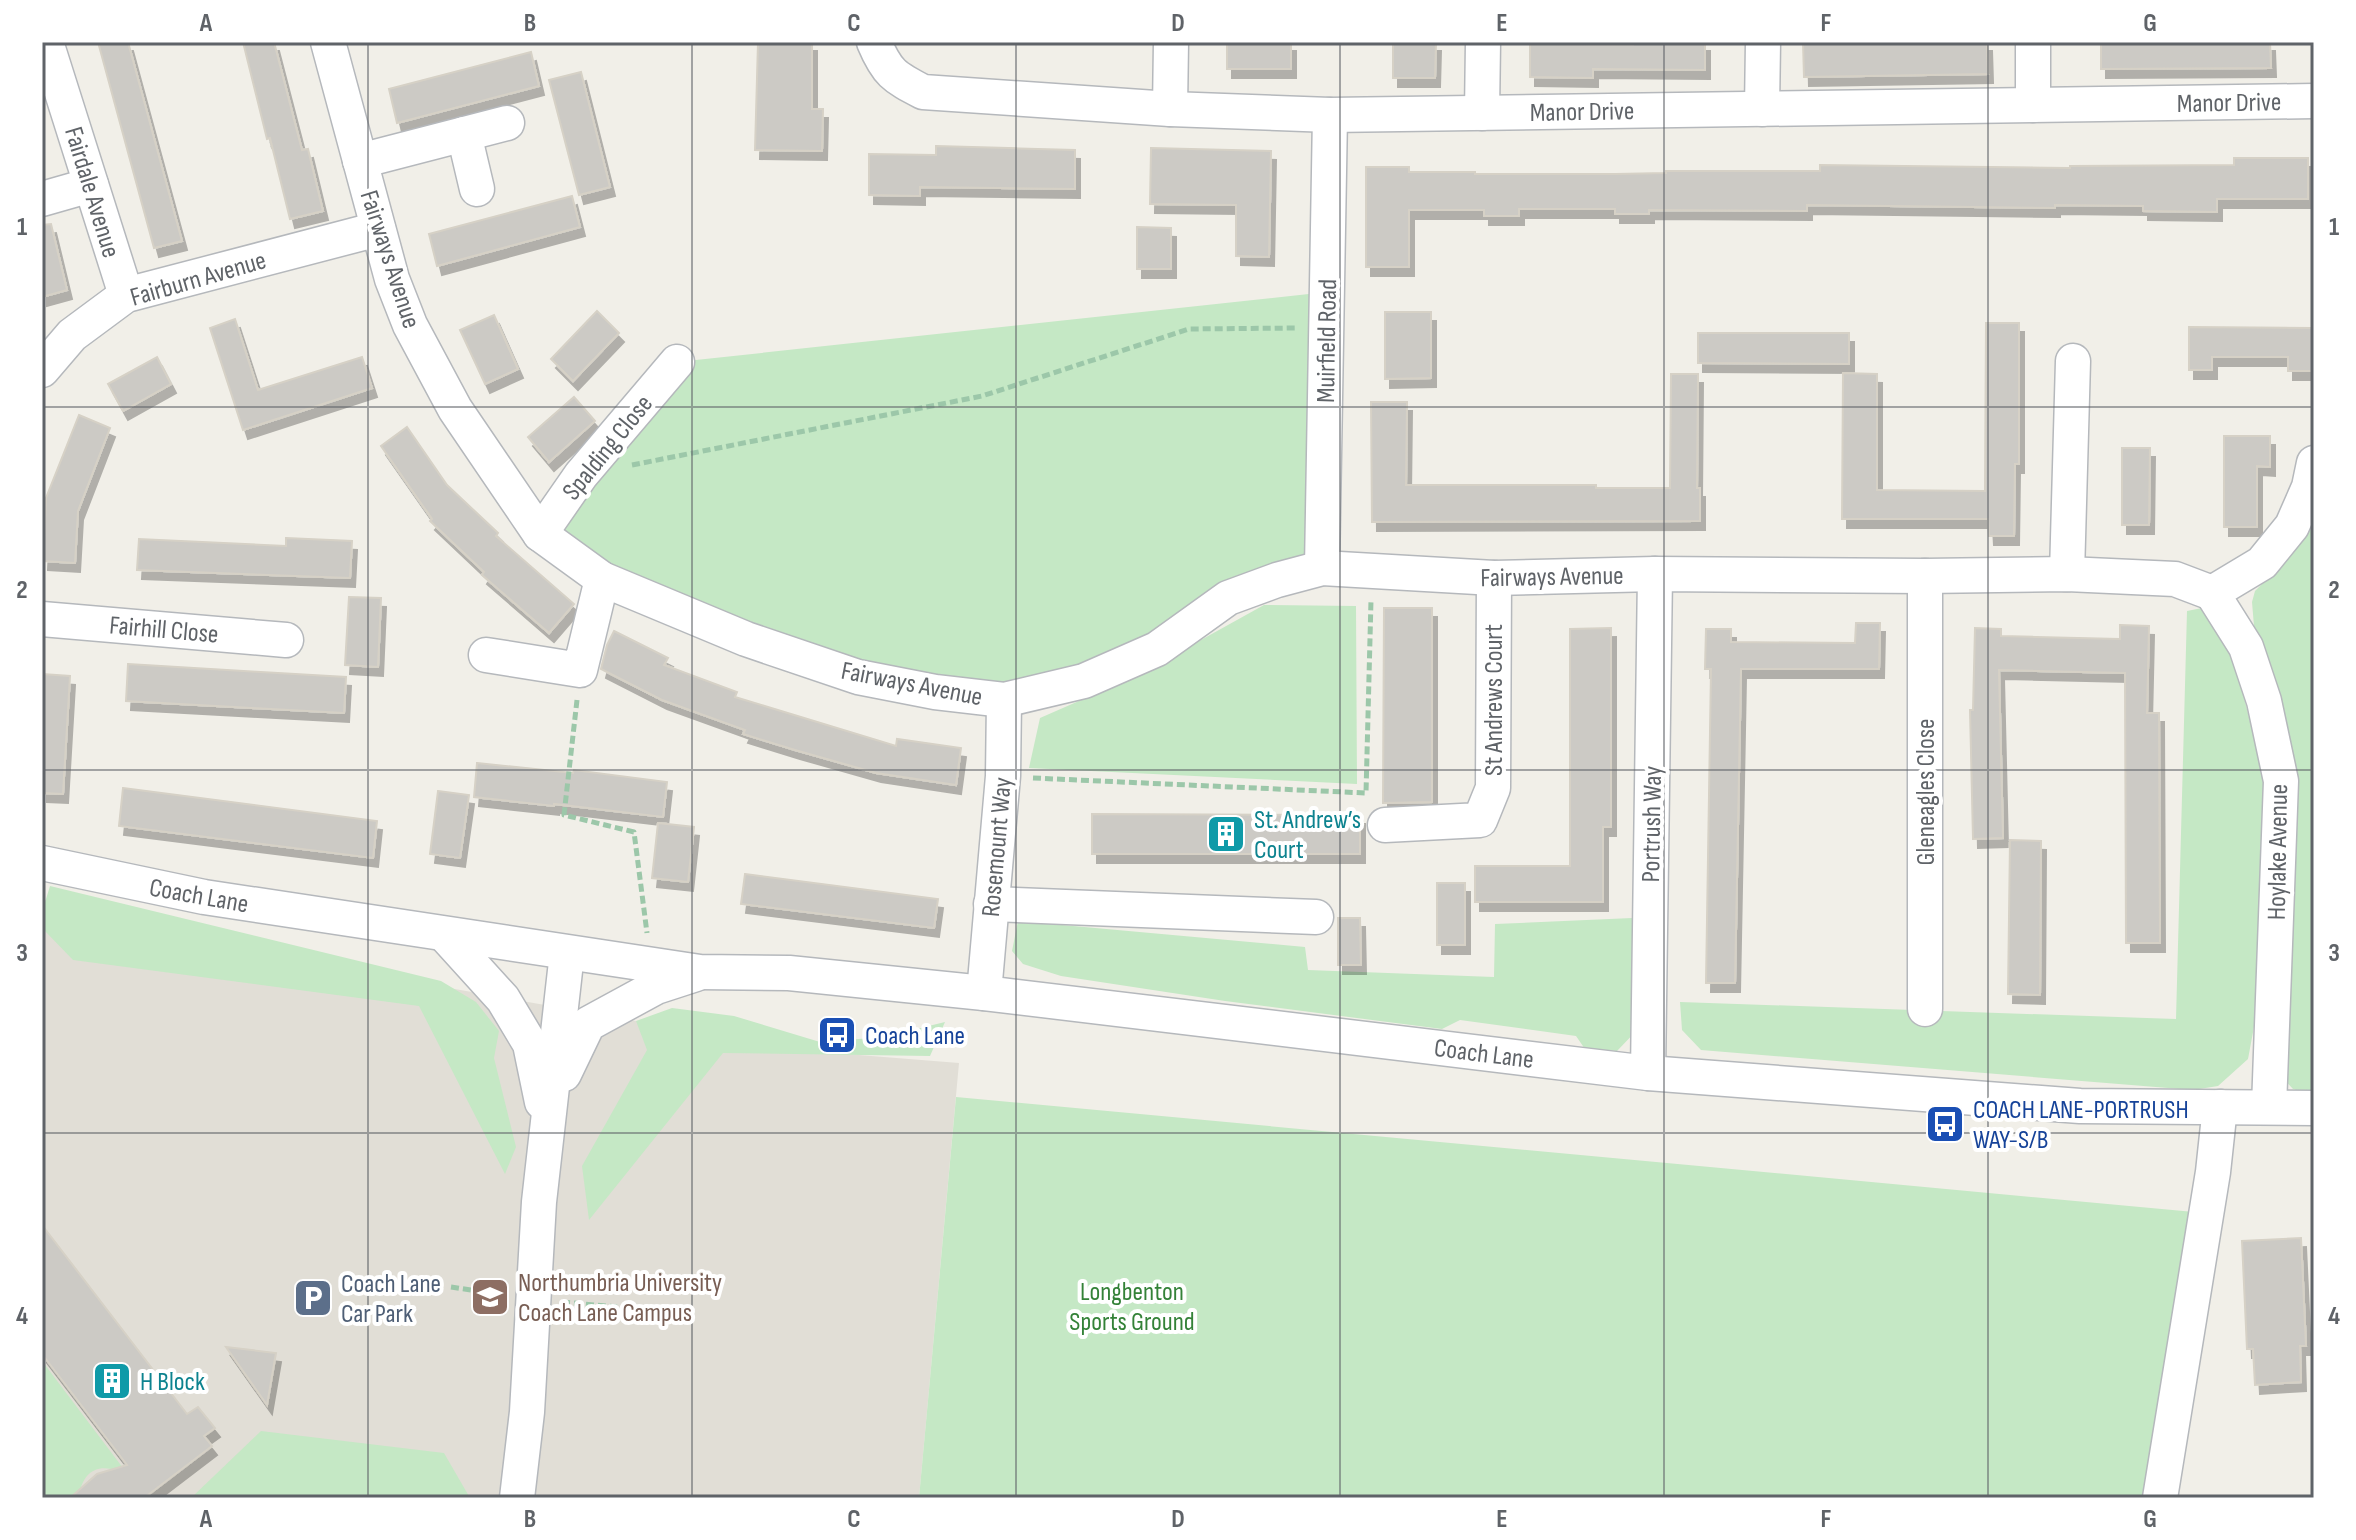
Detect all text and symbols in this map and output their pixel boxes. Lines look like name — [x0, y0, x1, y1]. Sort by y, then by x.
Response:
text: A — [199, 8, 213, 39]
text: B — [524, 8, 536, 39]
text: C — [847, 8, 861, 39]
text: D — [1171, 8, 1185, 39]
text: E — [1496, 8, 1508, 39]
text: F — [1821, 8, 1832, 39]
text: G — [2143, 8, 2157, 39]
street label: Manor Drive — [2177, 87, 2281, 120]
street label: Manor Drive — [1530, 96, 1634, 129]
street label: Fairdale Avenue — [57, 123, 126, 262]
street label: Fairways Avenue — [353, 187, 426, 332]
text: 1 — [17, 212, 27, 243]
text: 1 — [2329, 212, 2339, 243]
street label: Fairburn Avenue — [127, 245, 270, 314]
street label: Muirfield Road — [1311, 279, 1344, 403]
street label: Spalding Close — [556, 389, 660, 507]
street label: Fairways Avenue — [1480, 561, 1624, 594]
text: 2 — [16, 575, 28, 606]
text: 2 — [2328, 575, 2340, 606]
street label: Fairhill Close — [108, 610, 220, 651]
street label: St Andrews Court — [1479, 624, 1510, 776]
street label: Fairways Avenue — [838, 656, 985, 713]
street label: Gleneagles Close — [1911, 718, 1942, 866]
street label: Portrush Way — [1636, 766, 1669, 883]
street label: Rosemount Way — [976, 776, 1019, 918]
street label: Hoylake Avenue — [2262, 784, 2295, 920]
place label: St. Andrew’s Court — [1254, 805, 1361, 866]
building icon: St. Andrew’s Court — [1205, 813, 1247, 855]
street label: Coach Lane — [147, 873, 251, 920]
text: 3 — [16, 938, 28, 969]
text: 3 — [2328, 938, 2340, 969]
bus stop icon: Coach Lane — [816, 1014, 858, 1056]
place label: Coach Lane — [865, 1021, 965, 1052]
street label: Coach Lane — [1432, 1033, 1535, 1076]
place label: COACH LANE-PORTRUSH WAY-S/B — [1973, 1095, 2189, 1156]
bus stop icon: COACH LANE-PORTRUSH WAY-S/B — [1924, 1103, 1966, 1145]
place label: Northumbria University Coach Lane Campus — [518, 1268, 722, 1329]
place label: Coach Lane Car Park — [341, 1269, 441, 1330]
school or university icon: Northumbria University Coach Lane Campus — [469, 1276, 511, 1318]
parking icon: Coach Lane Car Park — [292, 1277, 334, 1319]
park label: Longbenton Sports Ground — [1069, 1277, 1195, 1338]
text: 4 — [16, 1301, 28, 1332]
text: 4 — [2328, 1301, 2340, 1332]
building icon: H Block — [91, 1360, 133, 1402]
place label: H Block — [140, 1367, 205, 1398]
text: A — [199, 1504, 213, 1535]
text: B — [524, 1504, 536, 1535]
text: C — [847, 1504, 861, 1535]
text: D — [1171, 1504, 1185, 1535]
text: E — [1496, 1504, 1508, 1535]
text: F — [1821, 1504, 1832, 1535]
text: G — [2143, 1504, 2157, 1535]

